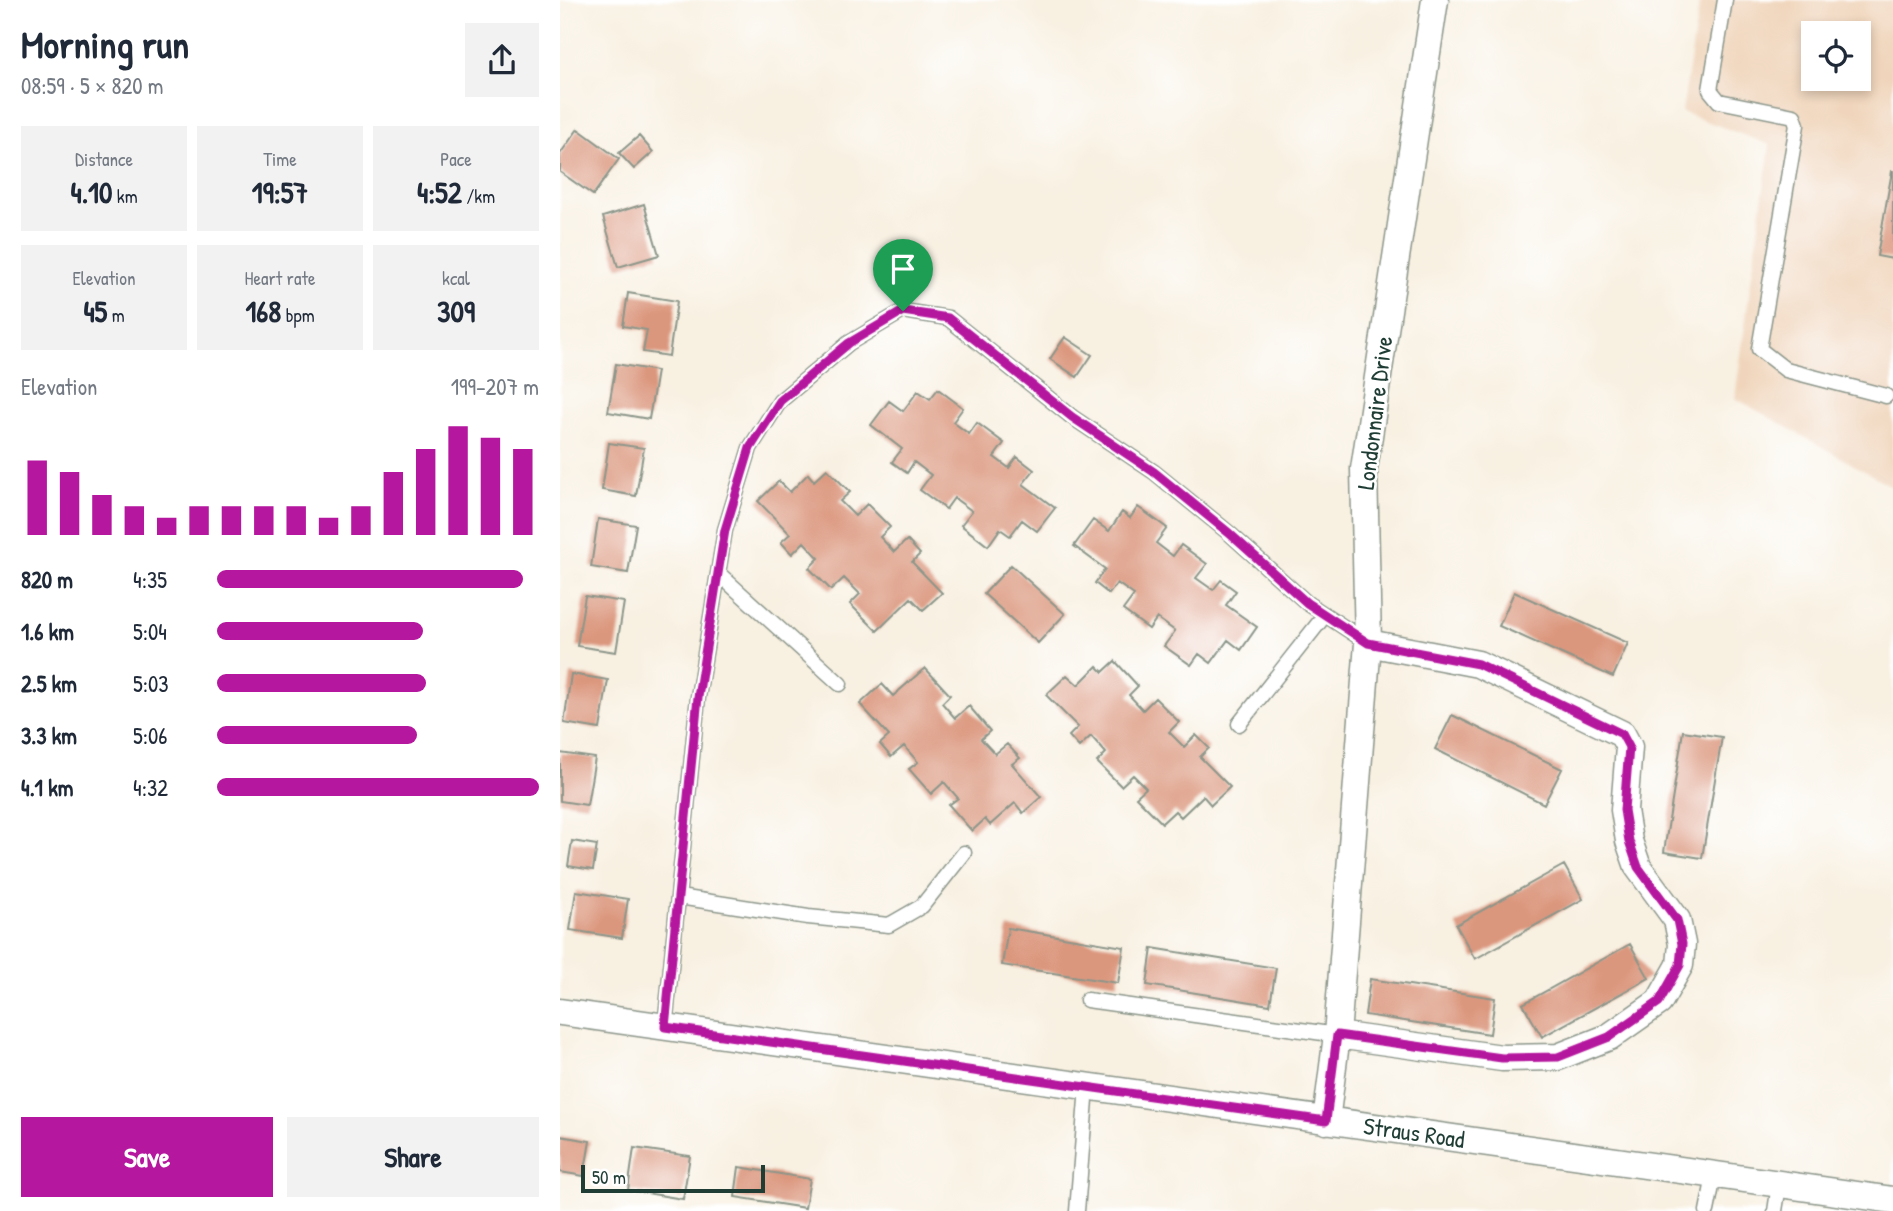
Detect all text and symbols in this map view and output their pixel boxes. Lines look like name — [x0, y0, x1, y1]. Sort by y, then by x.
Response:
text: Morning run — [21, 18, 189, 70]
map controls — [1801, 21, 1871, 91]
button: locate — [1801, 21, 1871, 91]
button: share — [465, 23, 539, 97]
text: 08:59 · 5 × 820 m — [21, 70, 164, 101]
text: Distance — [75, 146, 133, 172]
text: Time — [263, 146, 297, 172]
text: Pace — [440, 146, 472, 172]
text: 4.10 — [70, 172, 112, 212]
text: 19:57 — [252, 172, 308, 212]
text: 4:52 — [417, 172, 462, 212]
text: km — [112, 183, 138, 209]
text: /km — [462, 183, 495, 209]
pin — [873, 239, 933, 311]
icon: arrive — [884, 250, 922, 288]
text: Elevation — [72, 265, 136, 291]
text: Heart rate — [245, 265, 315, 291]
text: kcal — [442, 265, 470, 291]
text: 45 — [83, 291, 107, 331]
text: 168 — [245, 291, 281, 331]
text: 309 — [437, 291, 475, 331]
text: m — [107, 302, 125, 328]
text: bpm — [281, 302, 315, 328]
street label: Londonnaire Drive — [1349, 334, 1399, 491]
text: Elevation — [21, 371, 97, 402]
text: 199–207 m — [451, 371, 539, 402]
text: 820 m — [21, 564, 73, 595]
text: 4:35 — [133, 564, 167, 595]
text: 1.6 km — [21, 616, 74, 647]
text: 5:04 — [133, 616, 167, 647]
text: 2.5 km — [21, 668, 77, 699]
text: 5:03 — [133, 668, 169, 699]
text: 3.3 km — [21, 720, 77, 751]
text: 5:06 — [133, 720, 168, 751]
text: 4.1 km — [21, 772, 73, 803]
text: 4:32 — [133, 772, 168, 803]
street label: Straus Road — [1362, 1109, 1467, 1155]
button: Save — [21, 1117, 273, 1197]
button: Share — [287, 1117, 539, 1197]
scale bar — [581, 1162, 765, 1194]
text: 50 m — [592, 1164, 626, 1190]

